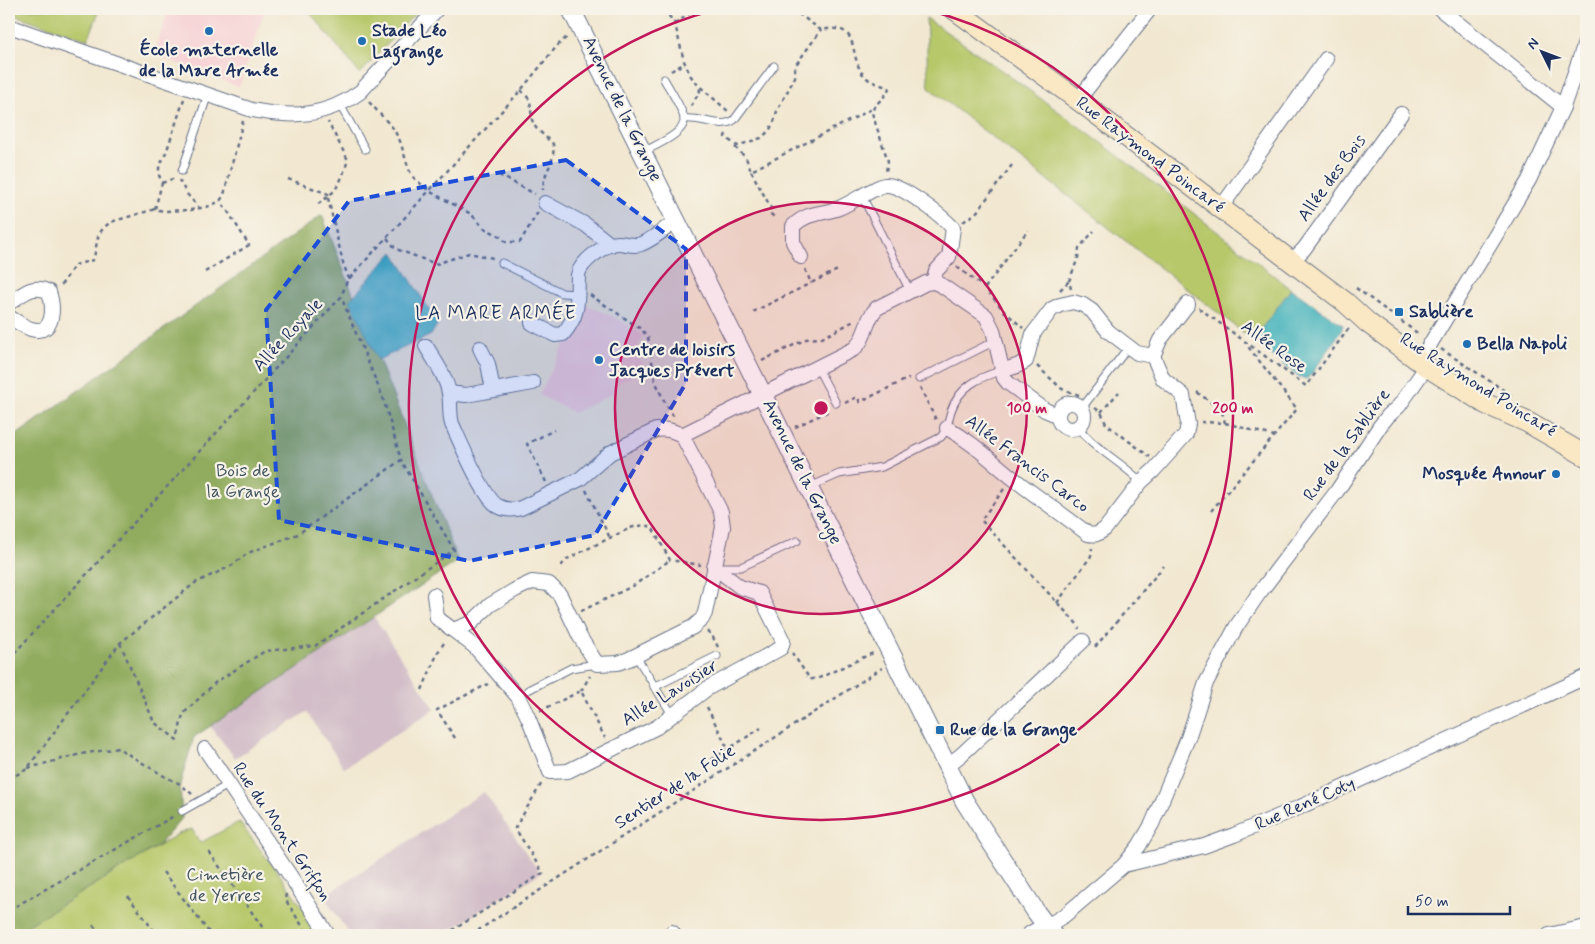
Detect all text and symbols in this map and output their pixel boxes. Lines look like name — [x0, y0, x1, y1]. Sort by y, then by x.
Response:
place label: Stade Léo Lagrange — [372, 19, 447, 66]
marker: École maternelle de la Mare Armée — [203, 25, 215, 37]
north arrow — [1518, 28, 1568, 78]
street label: Avenue de la Grange — [576, 32, 668, 186]
text: N — [1523, 34, 1543, 53]
marker: Stade Léo Lagrange — [356, 35, 368, 47]
place label: École maternelle de la Mare Armée — [139, 37, 279, 83]
street label: Rue Raymond Poincaré — [1071, 91, 1229, 219]
street label: Allée des Bois — [1292, 129, 1372, 227]
street label: Allée Royale — [248, 293, 328, 377]
district label: LA MARE ARMÉE — [415, 300, 577, 326]
place label: Sablière — [1409, 300, 1473, 324]
marker: Sablière — [1393, 306, 1405, 318]
street label: Allée Rose — [1236, 315, 1312, 379]
street label: Rue Raymond Poincaré — [1395, 327, 1561, 443]
place label: Bella Napoli — [1477, 332, 1568, 356]
place label: Centre de loisirs Jacques Prévert — [609, 338, 735, 383]
marker: Bella Napoli — [1461, 338, 1473, 350]
marker: Centre de loisirs Jacques Prévert — [593, 354, 605, 366]
street label: Rue de la Sablière — [1298, 384, 1396, 506]
street label: Avenue de la Grange — [756, 395, 848, 549]
centre of rings — [812, 399, 830, 417]
text: 100 m — [1007, 399, 1047, 419]
text: 200 m — [1213, 399, 1254, 419]
street label: Allée Francis Carco — [960, 409, 1094, 519]
park label: Bois de la Grange — [206, 459, 280, 506]
place label: Mosquée Annour — [1422, 462, 1547, 486]
marker: Mosquée Annour — [1550, 468, 1562, 480]
street label: Allée Lavoisier — [617, 654, 723, 732]
place label: Rue de la Grange — [950, 718, 1078, 744]
marker: Rue de la Grange — [934, 724, 946, 736]
street label: Sentier de la Folie — [610, 739, 740, 835]
street label: Rue du Mont Griffon — [225, 758, 337, 907]
street label: Rue René Coty — [1251, 771, 1359, 837]
park label: Cimetière de Yerres — [186, 863, 264, 908]
scale bar — [1408, 884, 1510, 916]
text: 50 m — [1415, 892, 1449, 912]

